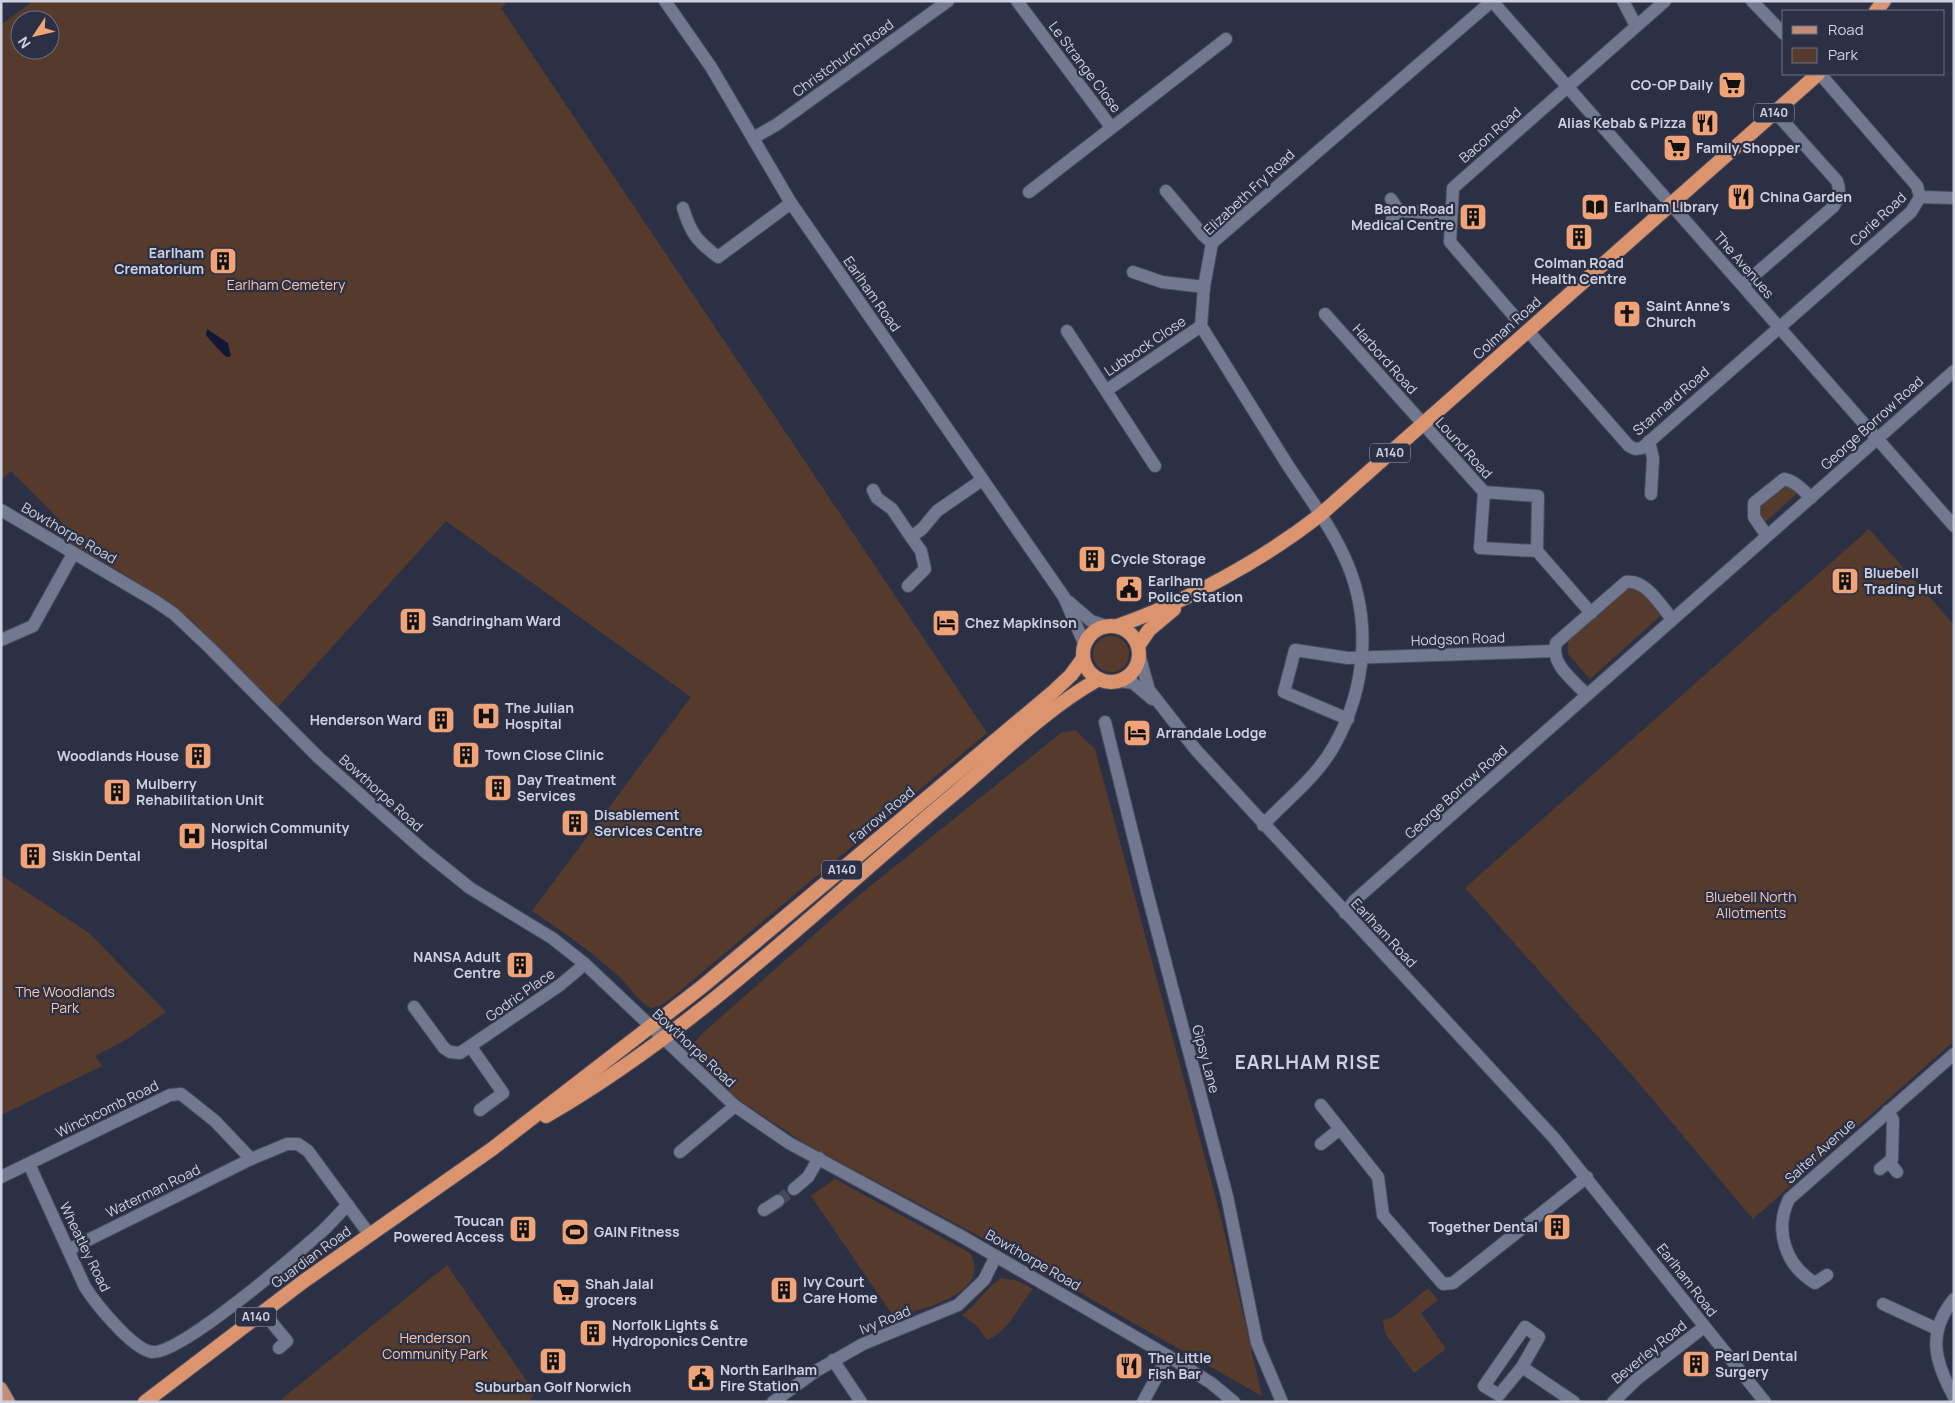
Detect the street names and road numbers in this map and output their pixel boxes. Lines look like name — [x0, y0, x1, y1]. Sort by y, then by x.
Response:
street label: Christchurch Road — [788, 14, 897, 101]
street label: Le Strange Close — [1045, 17, 1126, 116]
street label: Bacon Road — [1455, 102, 1525, 167]
road number: A140 — [1754, 104, 1794, 122]
street label: Elizabeth Fry Road — [1199, 144, 1298, 239]
street label: Corie Road — [1845, 188, 1910, 250]
street label: The Avenues — [1710, 227, 1779, 302]
street label: Earlham Road — [839, 252, 905, 335]
street label: Colman Road — [1469, 292, 1545, 363]
street label: Lubbock Close — [1100, 311, 1189, 380]
street label: Harbord Road — [1349, 320, 1422, 398]
street label: Stannard Road — [1628, 362, 1713, 439]
street label: George Borrow Road — [1816, 371, 1927, 474]
street label: Lound Road — [1432, 413, 1497, 482]
road number: A140 — [1370, 443, 1410, 462]
street label: Bowthorpe Road — [18, 498, 120, 568]
street label: Hodgson Road — [1410, 627, 1505, 650]
street label: George Borrow Road — [1400, 740, 1511, 843]
street label: Bowthorpe Road — [335, 750, 427, 835]
street label: Farrow Road — [845, 782, 918, 847]
road number: A140 — [822, 860, 862, 880]
street label: Earlham Road — [1347, 894, 1421, 971]
street label: Godric Place — [481, 964, 558, 1025]
street label: Bowthorpe Road — [649, 1004, 740, 1091]
street label: Gipsy Lane — [1188, 1023, 1225, 1095]
street label: Winchcomb Road — [52, 1075, 161, 1142]
street label: Salter Avenue — [1780, 1114, 1859, 1187]
street label: Waterman Road — [102, 1159, 203, 1222]
street label: Wheatley Road — [56, 1199, 115, 1295]
street label: Guardian Road — [267, 1221, 355, 1292]
street label: Bowthorpe Road — [982, 1225, 1084, 1295]
street label: Earlham Road — [1653, 1239, 1722, 1320]
street label: Ivy Road — [856, 1301, 913, 1338]
road number: A140 — [236, 1308, 276, 1326]
street label: Beverley Road — [1607, 1316, 1690, 1388]

